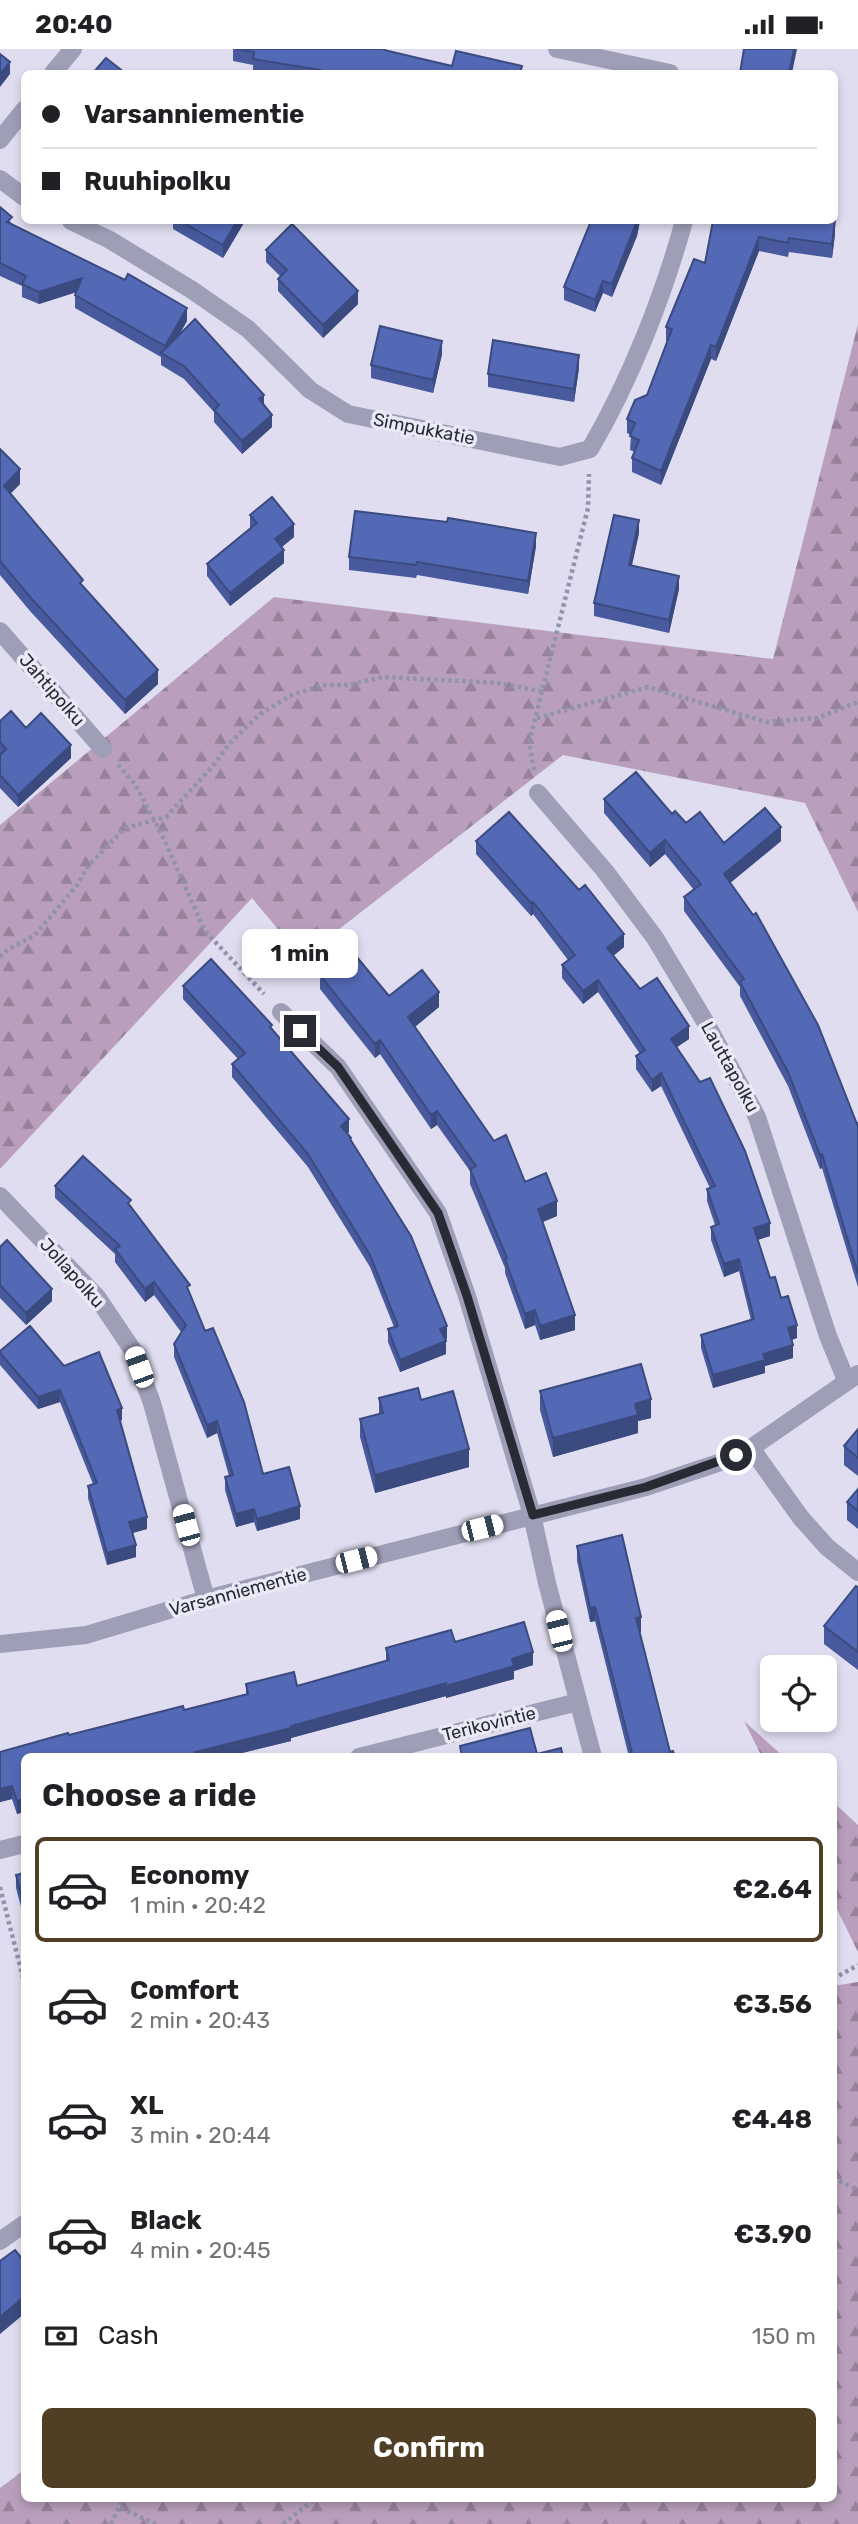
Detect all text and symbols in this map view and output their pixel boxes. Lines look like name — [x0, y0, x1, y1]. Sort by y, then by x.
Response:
text: 20:40 — [35, 9, 113, 40]
text: Varsanniementie — [84, 99, 305, 130]
text: Ruuhipolku — [84, 166, 231, 197]
street label: Simpukkatie — [371, 408, 477, 450]
street label: Jahtipolku — [14, 649, 90, 731]
callout: 1 min — [242, 929, 358, 979]
text: 1 min — [271, 939, 329, 967]
route end — [284, 1015, 316, 1047]
street label: Lauttapolku — [696, 1018, 764, 1116]
street label: Jollapolku — [35, 1234, 109, 1312]
car — [122, 1344, 157, 1390]
route start — [720, 1439, 752, 1471]
car — [171, 1502, 202, 1548]
car — [460, 1513, 505, 1543]
car — [334, 1545, 379, 1575]
street label: Varsanniementie — [167, 1563, 309, 1621]
car — [544, 1608, 575, 1654]
map controls — [760, 1655, 837, 1732]
button: locate — [760, 1655, 837, 1732]
street label: Terikovintie — [440, 1702, 538, 1746]
text: Choose a ride — [42, 1776, 256, 1814]
icon: car — [46, 1858, 109, 1921]
text: Economy — [130, 1860, 249, 1891]
text: €2.64 — [733, 1874, 812, 1905]
text: 1 min · 20:42 — [130, 1891, 266, 1919]
icon: car — [46, 1973, 109, 2036]
text: Comfort — [130, 1975, 239, 2006]
text: €3.56 — [733, 1989, 812, 2020]
text: 2 min · 20:43 — [130, 2006, 270, 2034]
icon: car — [46, 2088, 109, 2151]
text: XL — [130, 2090, 163, 2121]
text: €4.48 — [731, 2104, 812, 2135]
text: 3 min · 20:44 — [130, 2121, 271, 2149]
icon: car — [46, 2203, 109, 2266]
text: Black — [130, 2205, 202, 2236]
text: €3.90 — [734, 2219, 812, 2250]
text: 4 min · 20:45 — [130, 2236, 271, 2264]
icon: cash — [42, 2317, 80, 2355]
text: Cash — [98, 2320, 159, 2351]
text: 150 m — [752, 2322, 816, 2350]
button: Confirm — [42, 2408, 816, 2488]

